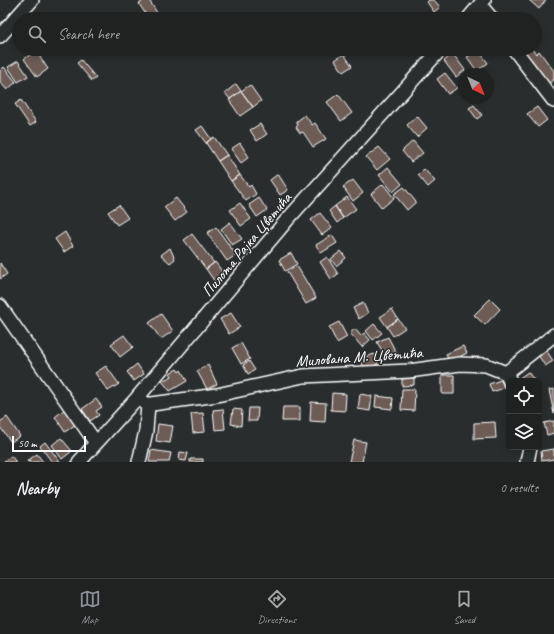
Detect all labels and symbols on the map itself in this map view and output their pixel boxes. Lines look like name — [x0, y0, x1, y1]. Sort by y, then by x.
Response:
north arrow — [458, 68, 494, 104]
street label: Пилота Рајка Цветића — [197, 188, 297, 301]
street label: Милована М. Цветића — [295, 343, 424, 371]
scale bar — [12, 434, 86, 453]

